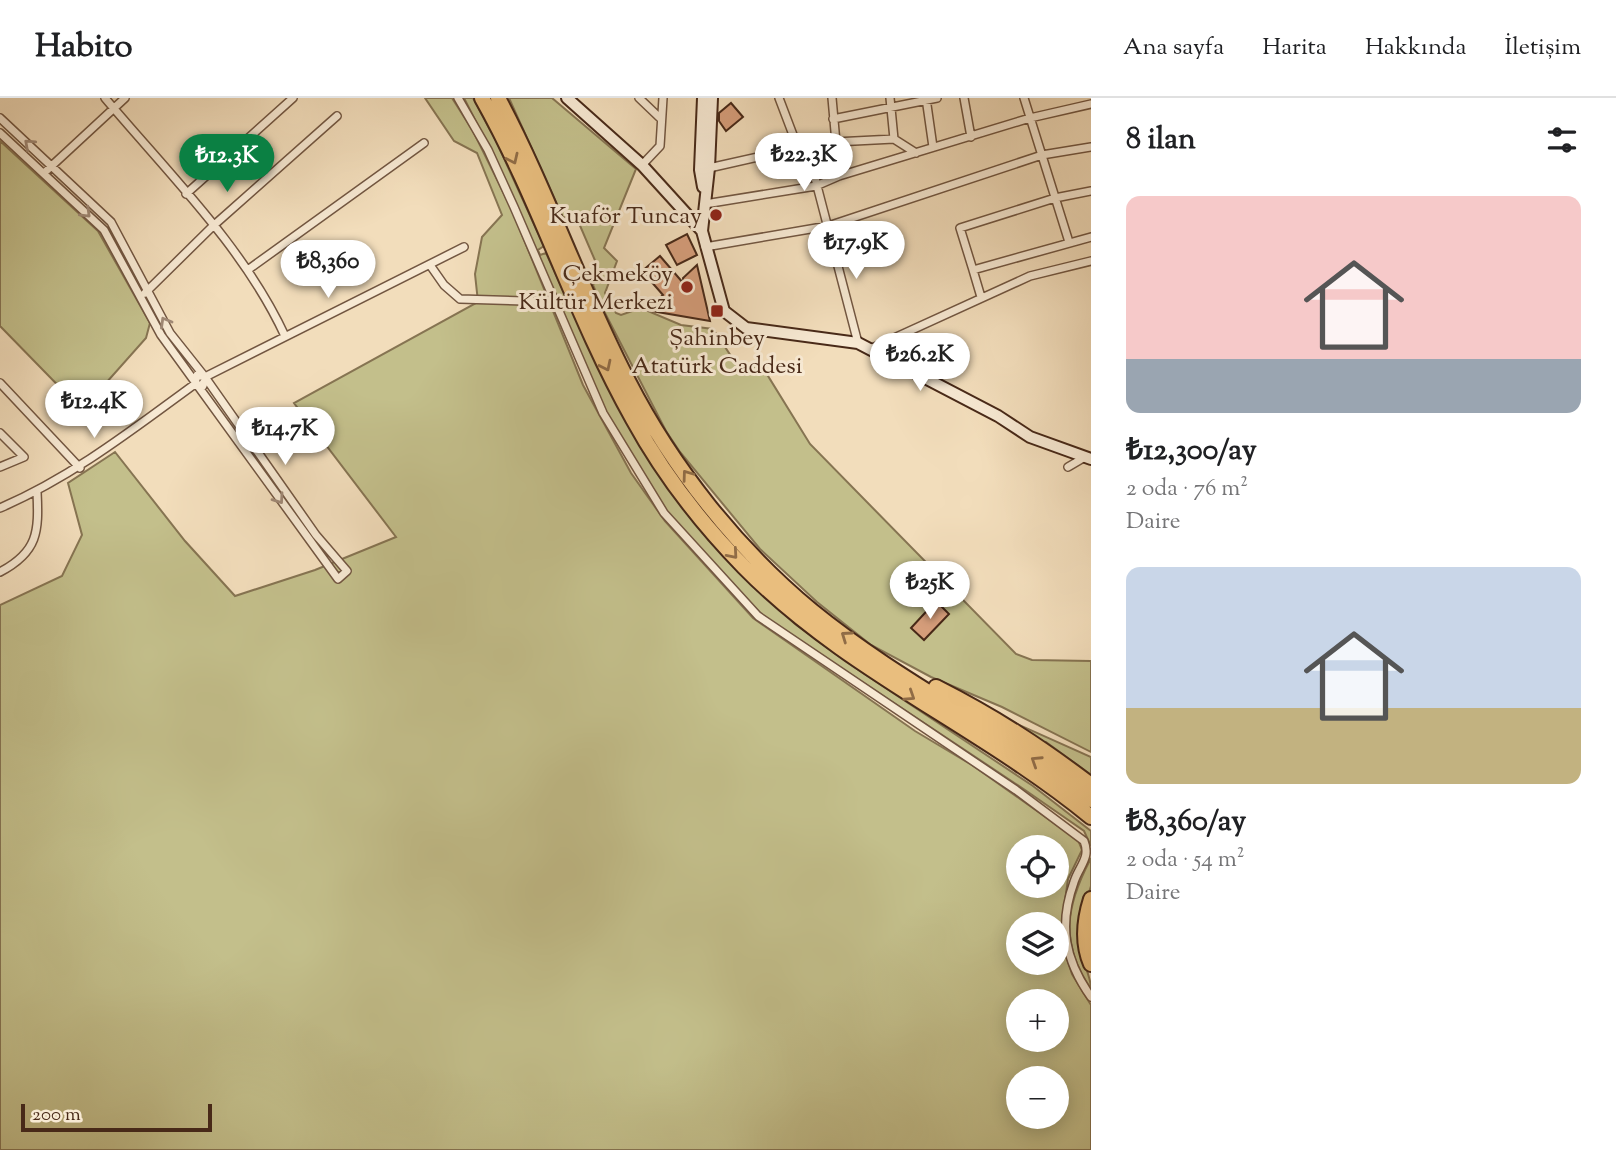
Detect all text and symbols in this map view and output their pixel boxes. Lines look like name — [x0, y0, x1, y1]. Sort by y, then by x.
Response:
text: Habito — [35, 24, 133, 72]
text: Ana sayfa — [1123, 31, 1224, 65]
text: Harita — [1262, 31, 1327, 65]
text: Hakkında — [1365, 31, 1466, 65]
text: İletişim — [1504, 31, 1581, 65]
text: 8 ilan — [1126, 119, 1196, 162]
icon: filters — [1543, 121, 1581, 159]
pin: ₺12.3K — [170, 134, 284, 194]
pin: ₺22.3K — [747, 134, 861, 193]
text: ₺22.3K — [771, 139, 837, 172]
one-way arrow — [24, 140, 37, 152]
text: ₺12.3K — [195, 140, 259, 173]
one-way arrow — [505, 152, 519, 164]
place label: Kuaför Tuncay — [549, 200, 702, 234]
one-way arrow — [78, 204, 91, 217]
marker: Kuaför Tuncay — [708, 207, 724, 223]
pin: ₺17.9K — [799, 222, 913, 281]
text: ₺17.9K — [824, 227, 888, 260]
pin: ₺8,360 — [271, 240, 385, 300]
icon: home — [1291, 242, 1417, 368]
text: ₺8,360 — [297, 246, 359, 279]
place label: Çekmeköy Kültür Merkezi — [519, 258, 673, 320]
marker: Çekmeköy Kültür Merkezi — [679, 279, 695, 295]
marker: Şahinbey Atatürk Caddesi — [709, 303, 725, 319]
one-way arrow — [160, 317, 173, 330]
place label: Şahinbey Atatürk Caddesi — [631, 322, 803, 384]
pin: ₺26.2K — [863, 334, 977, 393]
text: ₺26.2K — [886, 339, 954, 372]
one-way arrow — [598, 359, 612, 372]
pin: ₺12.4K — [37, 380, 151, 440]
text: ₺12.4K — [61, 386, 127, 419]
pin: ₺14.7K — [228, 408, 342, 467]
text: ₺14.7K — [252, 413, 318, 446]
text: ₺12,300/ay — [1126, 430, 1257, 473]
one-way arrow — [682, 470, 695, 482]
text: 2 oda · 76 m² — [1126, 473, 1248, 506]
one-way arrow — [271, 491, 283, 504]
text: Daire — [1126, 506, 1181, 539]
one-way arrow — [725, 546, 737, 559]
pin: ₺25K — [889, 561, 971, 621]
text: ₺25K — [906, 567, 954, 600]
icon: home — [1291, 613, 1417, 739]
one-way arrow — [841, 632, 854, 644]
one-way arrow — [902, 687, 915, 700]
one-way arrow — [1030, 756, 1043, 769]
text: ₺8,360/ay — [1126, 801, 1246, 844]
map controls — [1006, 835, 1069, 1129]
button: locate — [1006, 835, 1069, 898]
text: 2 oda · 54 m² — [1126, 844, 1245, 877]
text: Daire — [1126, 877, 1181, 910]
button: layers — [1006, 912, 1069, 975]
button: + — [1006, 989, 1069, 1052]
button: − — [1006, 1066, 1069, 1129]
scale bar — [21, 1101, 212, 1133]
text: 200 m — [32, 1102, 81, 1129]

